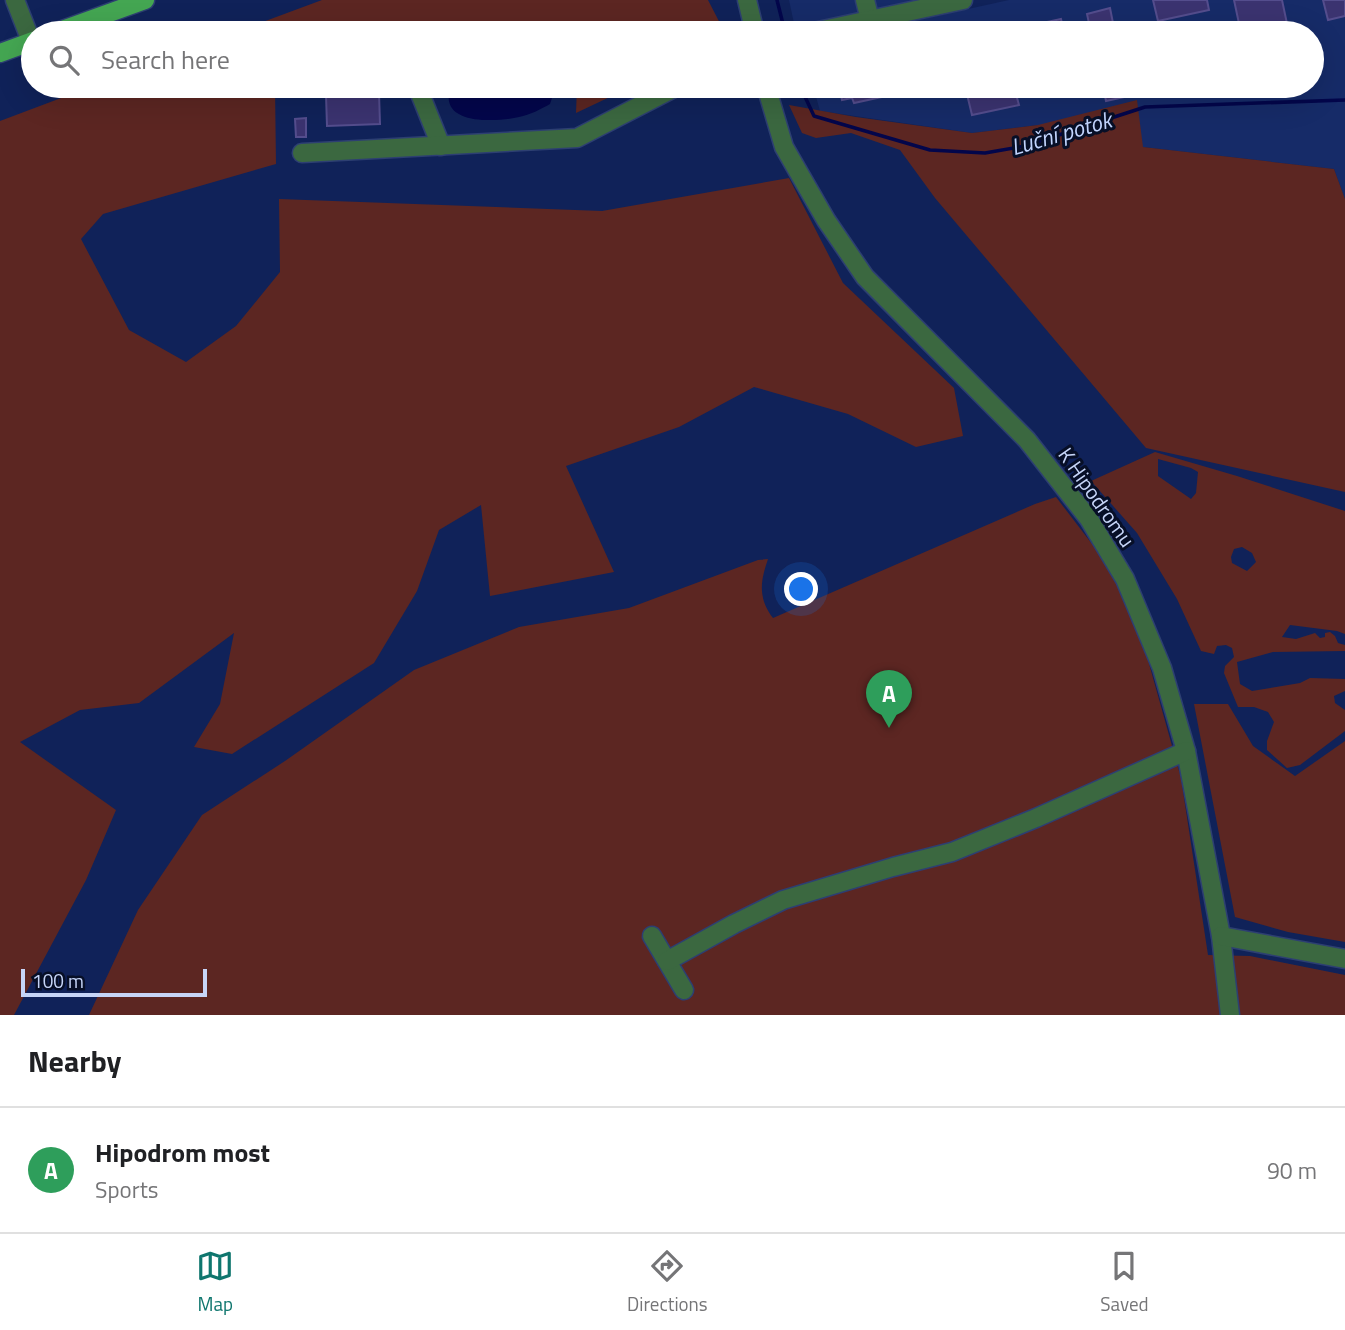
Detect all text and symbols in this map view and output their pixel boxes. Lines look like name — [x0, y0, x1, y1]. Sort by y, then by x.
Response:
search box — [21, 21, 1324, 98]
text: Search here — [101, 40, 230, 79]
icon: search — [45, 41, 83, 79]
water label: Luční potok — [1006, 101, 1118, 164]
street label: K Hipodromu — [1051, 441, 1143, 553]
your location — [784, 572, 818, 606]
pin: A — [866, 670, 912, 728]
scale bar — [21, 966, 206, 998]
text: 100 m — [32, 966, 84, 995]
text: Nearby — [28, 1038, 121, 1084]
text: Hipodrom most — [95, 1133, 270, 1172]
text: A — [44, 1153, 58, 1188]
text: 90 m — [1267, 1153, 1317, 1188]
text: Sports — [95, 1172, 158, 1207]
tab: Map — [196, 1247, 234, 1318]
tab: Directions — [627, 1247, 708, 1318]
tab: Saved — [1100, 1247, 1149, 1318]

